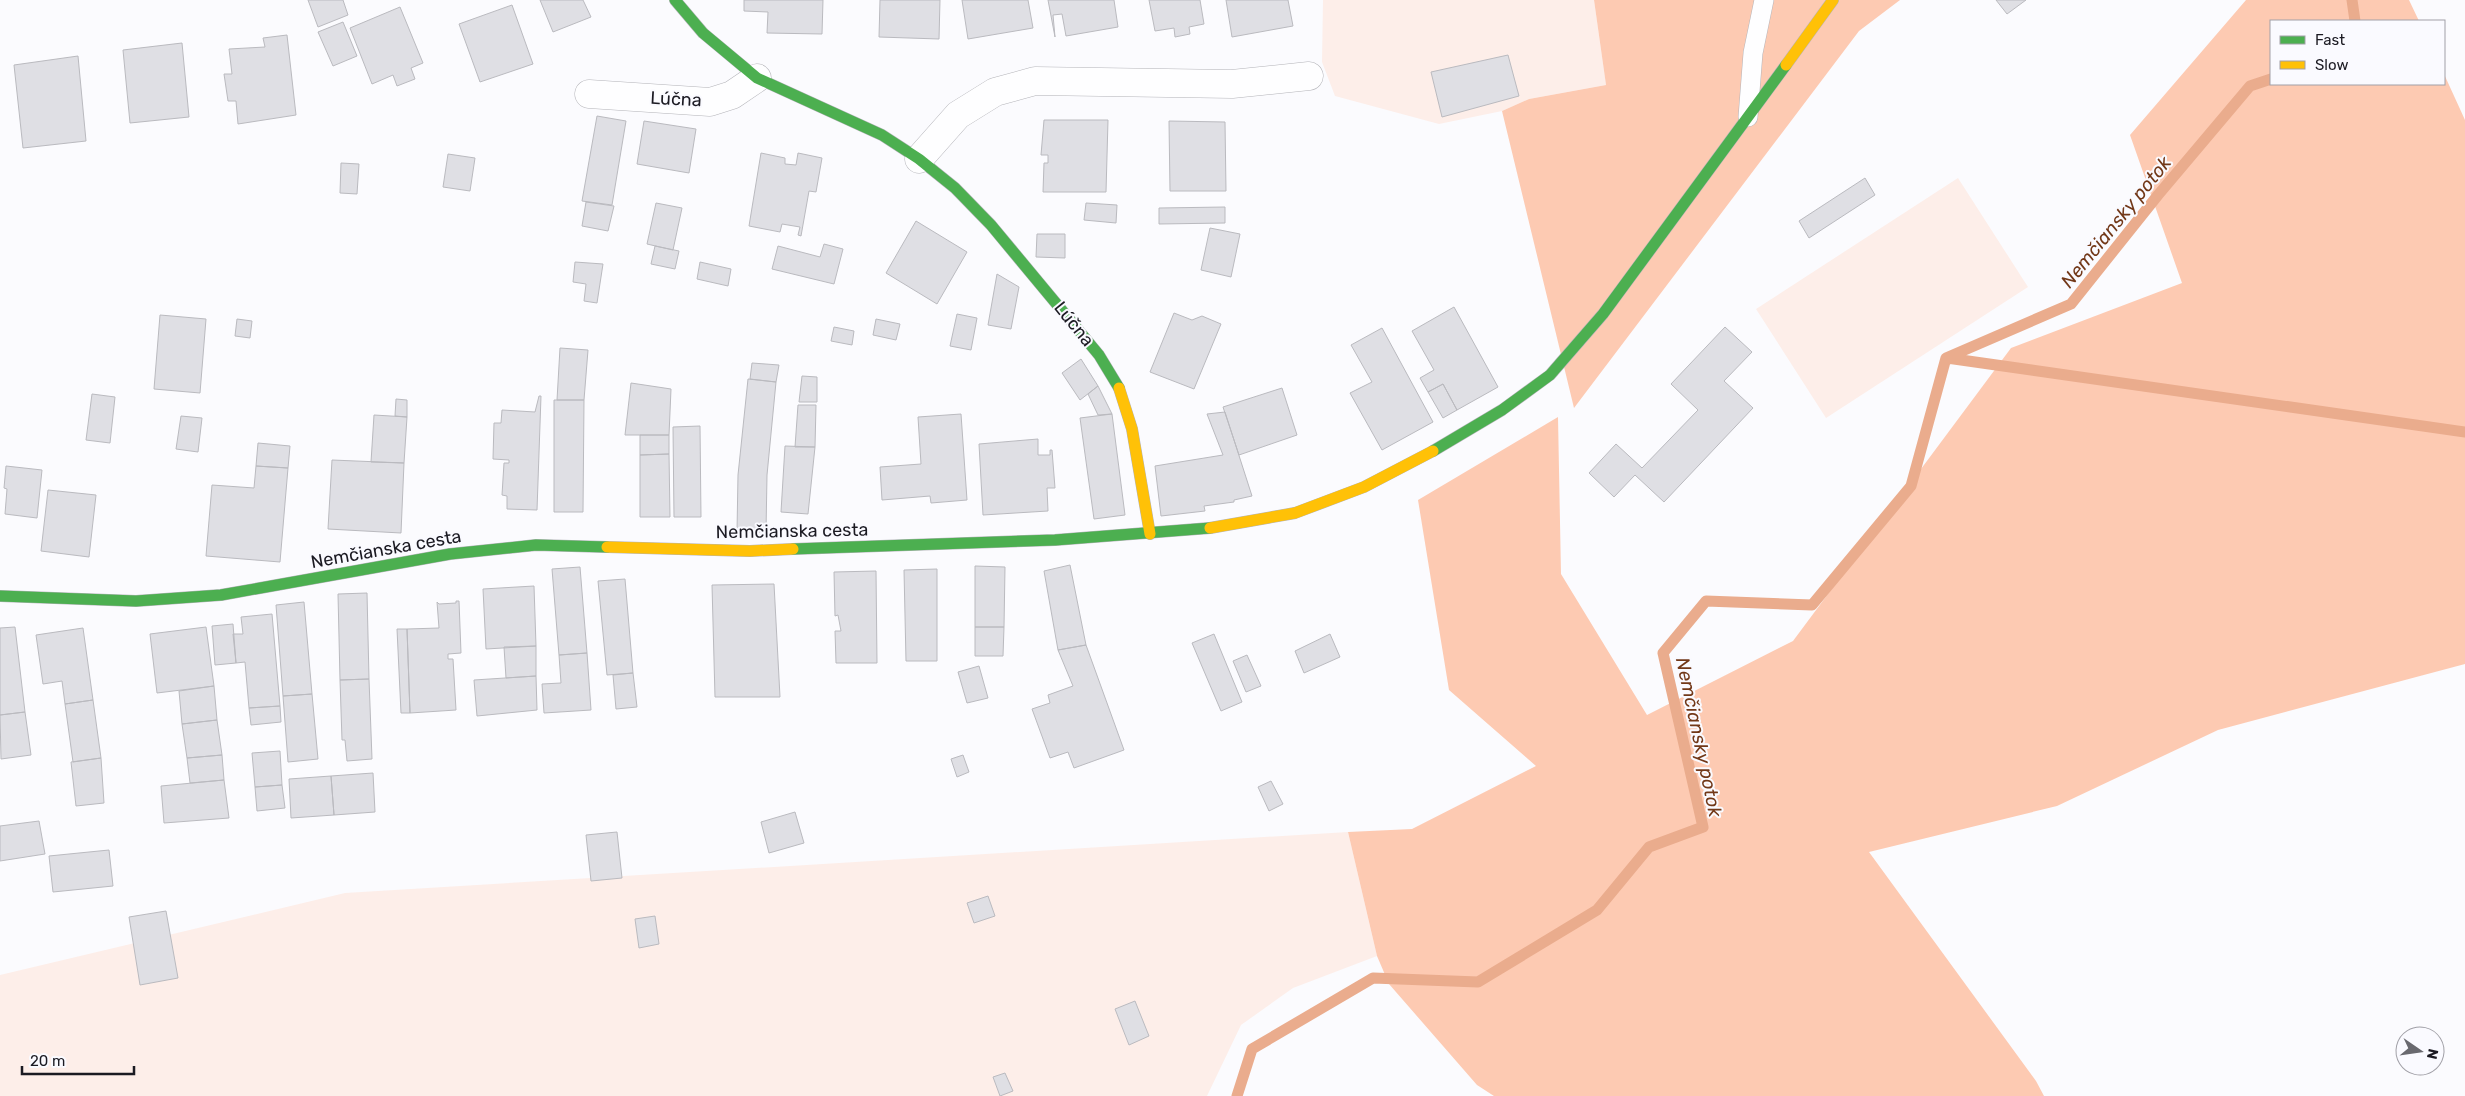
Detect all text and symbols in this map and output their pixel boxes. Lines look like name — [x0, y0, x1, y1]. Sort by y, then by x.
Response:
legend — [2270, 20, 2445, 85]
text: Fast — [2315, 31, 2345, 49]
text: Slow — [2315, 56, 2348, 74]
street label: Lúčna — [650, 87, 702, 111]
water label: Nemčiansky potok — [2056, 151, 2176, 292]
street label: Lúčna — [1049, 297, 1099, 351]
street label: Nemčianska cesta — [716, 519, 868, 543]
street label: Nemčianska cesta — [309, 525, 463, 573]
water label: Nemčiansky potok — [1671, 655, 1727, 819]
north arrow — [2395, 1026, 2445, 1076]
scale bar — [22, 1044, 135, 1076]
text: N — [2423, 1047, 2442, 1061]
text: 20 m — [30, 1052, 65, 1070]

